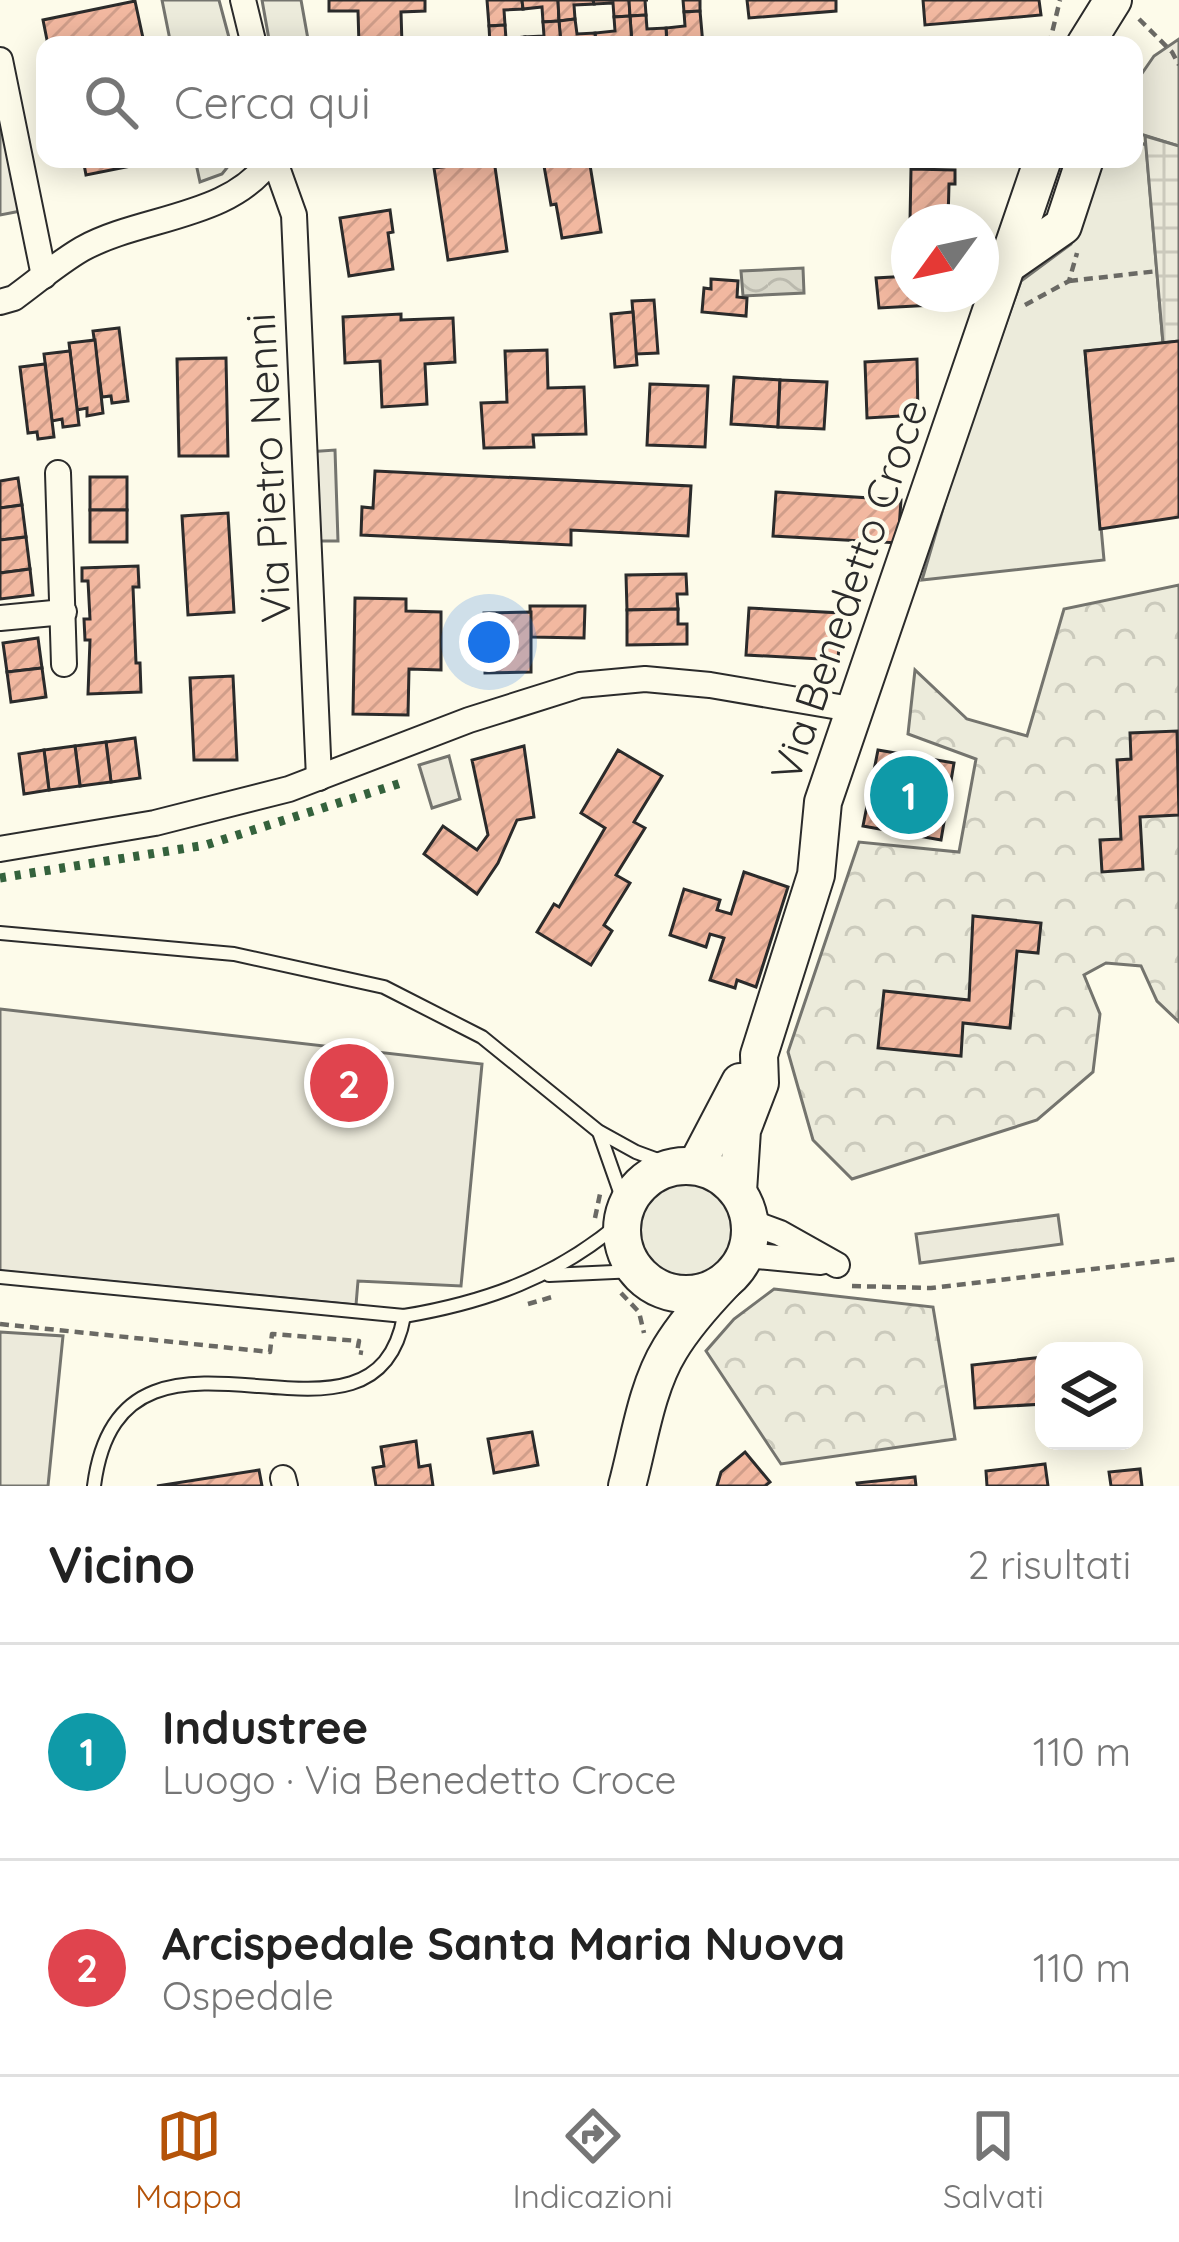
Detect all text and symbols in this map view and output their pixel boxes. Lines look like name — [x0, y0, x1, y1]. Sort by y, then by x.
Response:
search box — [36, 36, 1143, 168]
icon: search — [78, 69, 144, 135]
text: Cerca qui — [174, 74, 371, 130]
north arrow — [891, 204, 999, 312]
street label: Via Pietro Nenni — [233, 312, 302, 624]
street label: Via Benedetto Croce — [758, 392, 939, 788]
your location — [459, 612, 519, 672]
pin: 1 — [870, 750, 948, 840]
pin: 2 — [310, 1038, 388, 1128]
map controls — [1035, 1342, 1143, 1450]
button: layers — [1035, 1342, 1143, 1450]
text: Vicino — [48, 1532, 195, 1596]
text: 2 risultati — [968, 1540, 1131, 1589]
text: Industree — [162, 1699, 368, 1755]
text: 1 — [79, 1727, 95, 1776]
text: 110 m — [1033, 1727, 1131, 1776]
text: Luogo · Via Benedetto Croce — [162, 1755, 677, 1804]
text: Arcispedale Santa Maria Nuova — [162, 1915, 845, 1971]
text: 2 — [76, 1943, 98, 1992]
text: 110 m — [1033, 1943, 1131, 1992]
text: Ospedale — [162, 1971, 334, 2020]
tab: Mappa — [135, 2103, 242, 2216]
tab: Indicazioni — [512, 2103, 673, 2216]
tab: Salvati — [943, 2103, 1044, 2216]

